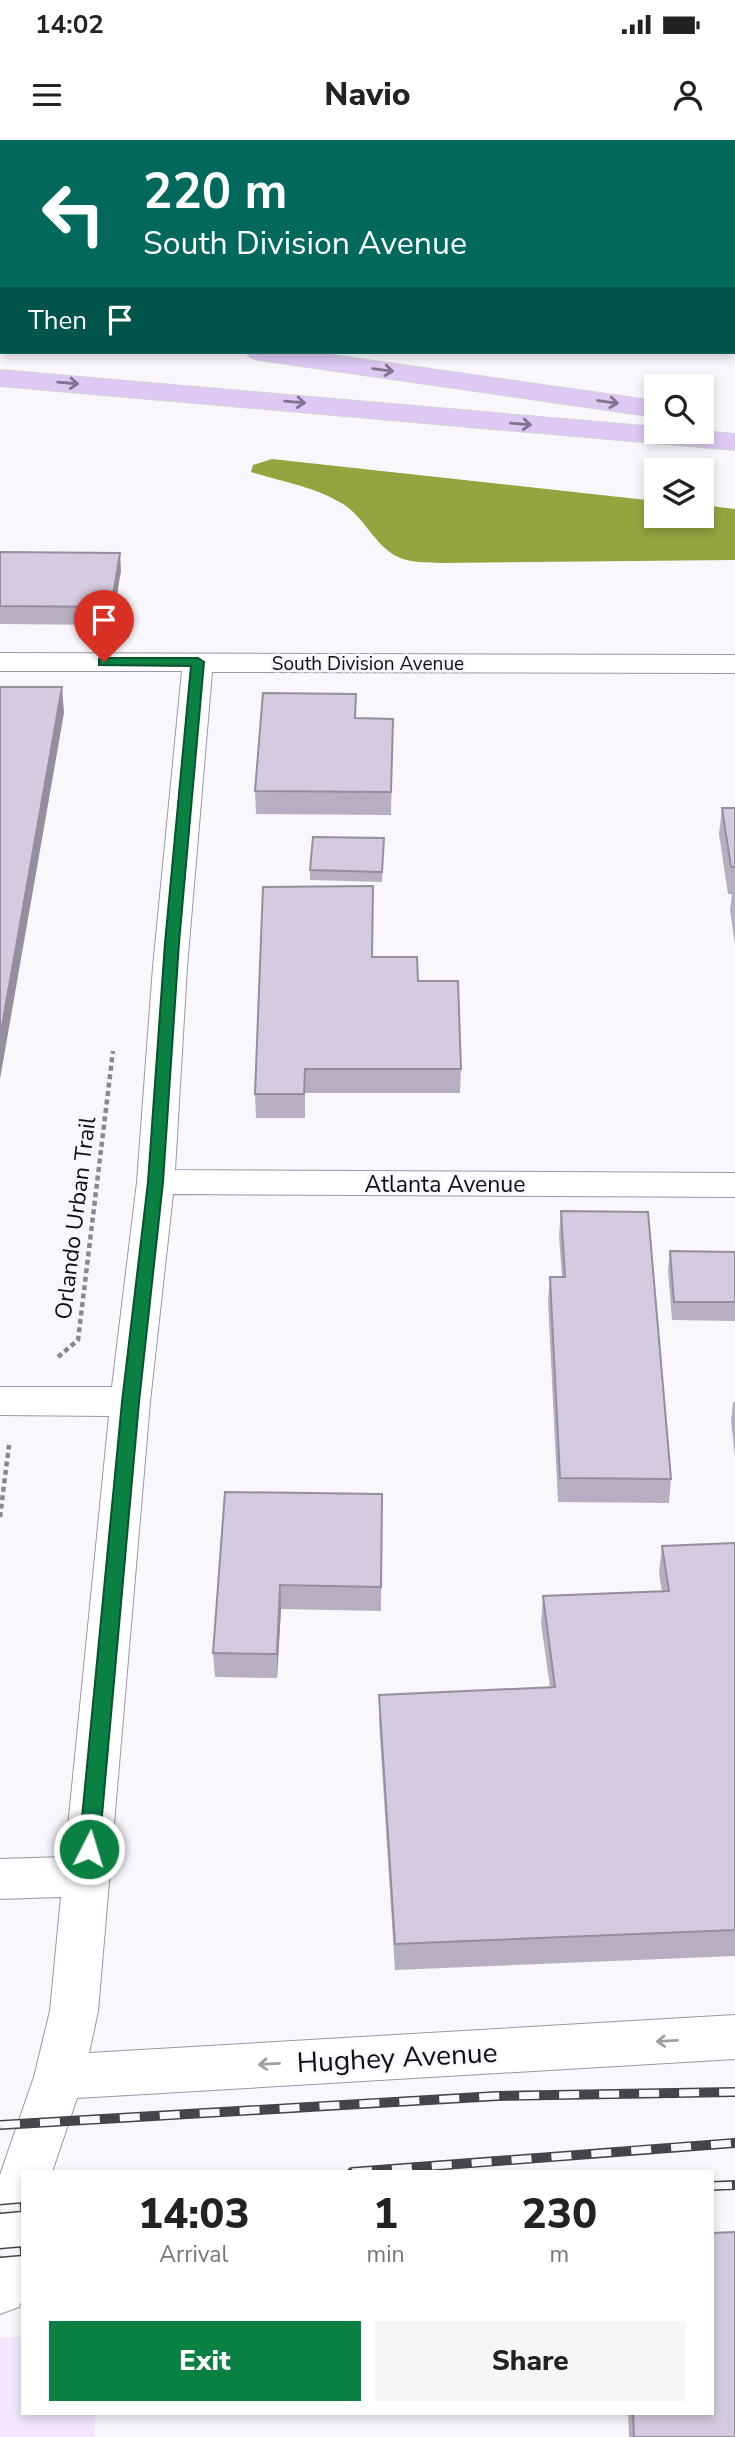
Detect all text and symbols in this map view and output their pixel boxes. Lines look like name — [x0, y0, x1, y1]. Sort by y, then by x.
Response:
text: 14:02 — [35, 7, 104, 42]
text: Navio — [324, 73, 411, 116]
icon: menu — [28, 76, 66, 114]
icon: person — [669, 76, 707, 114]
text: 220 m — [143, 158, 287, 225]
icon: left — [28, 168, 119, 259]
text: South Division Avenue — [143, 222, 467, 265]
icon: arrive — [101, 301, 139, 339]
text: Then — [28, 303, 87, 338]
one-way arrow — [371, 364, 393, 377]
map controls — [644, 374, 714, 528]
button: search — [644, 374, 714, 444]
one-way arrow — [56, 377, 79, 390]
one-way arrow — [283, 396, 306, 409]
one-way arrow — [596, 396, 619, 409]
one-way arrow — [509, 418, 532, 431]
button: layers — [644, 458, 714, 528]
pin — [74, 590, 134, 662]
icon: arrive — [85, 601, 123, 639]
street label: South Division Avenue — [272, 651, 464, 677]
street label: Orlando Urban Trail — [48, 1115, 103, 1321]
street label: Atlanta Avenue — [364, 1169, 526, 1200]
position arrow — [52, 1812, 126, 1886]
street label: Hughey Avenue — [296, 2034, 498, 2082]
one-way arrow — [656, 2034, 679, 2047]
one-way arrow — [257, 2058, 280, 2071]
text: 14:03 — [138, 2186, 250, 2243]
text: 1 — [373, 2186, 398, 2243]
text: 230 — [522, 2186, 597, 2243]
text: Arrival — [159, 2239, 228, 2270]
text: min — [367, 2239, 405, 2270]
text: m — [549, 2239, 569, 2270]
button: Exit — [49, 2321, 361, 2401]
button: Share — [375, 2321, 686, 2401]

